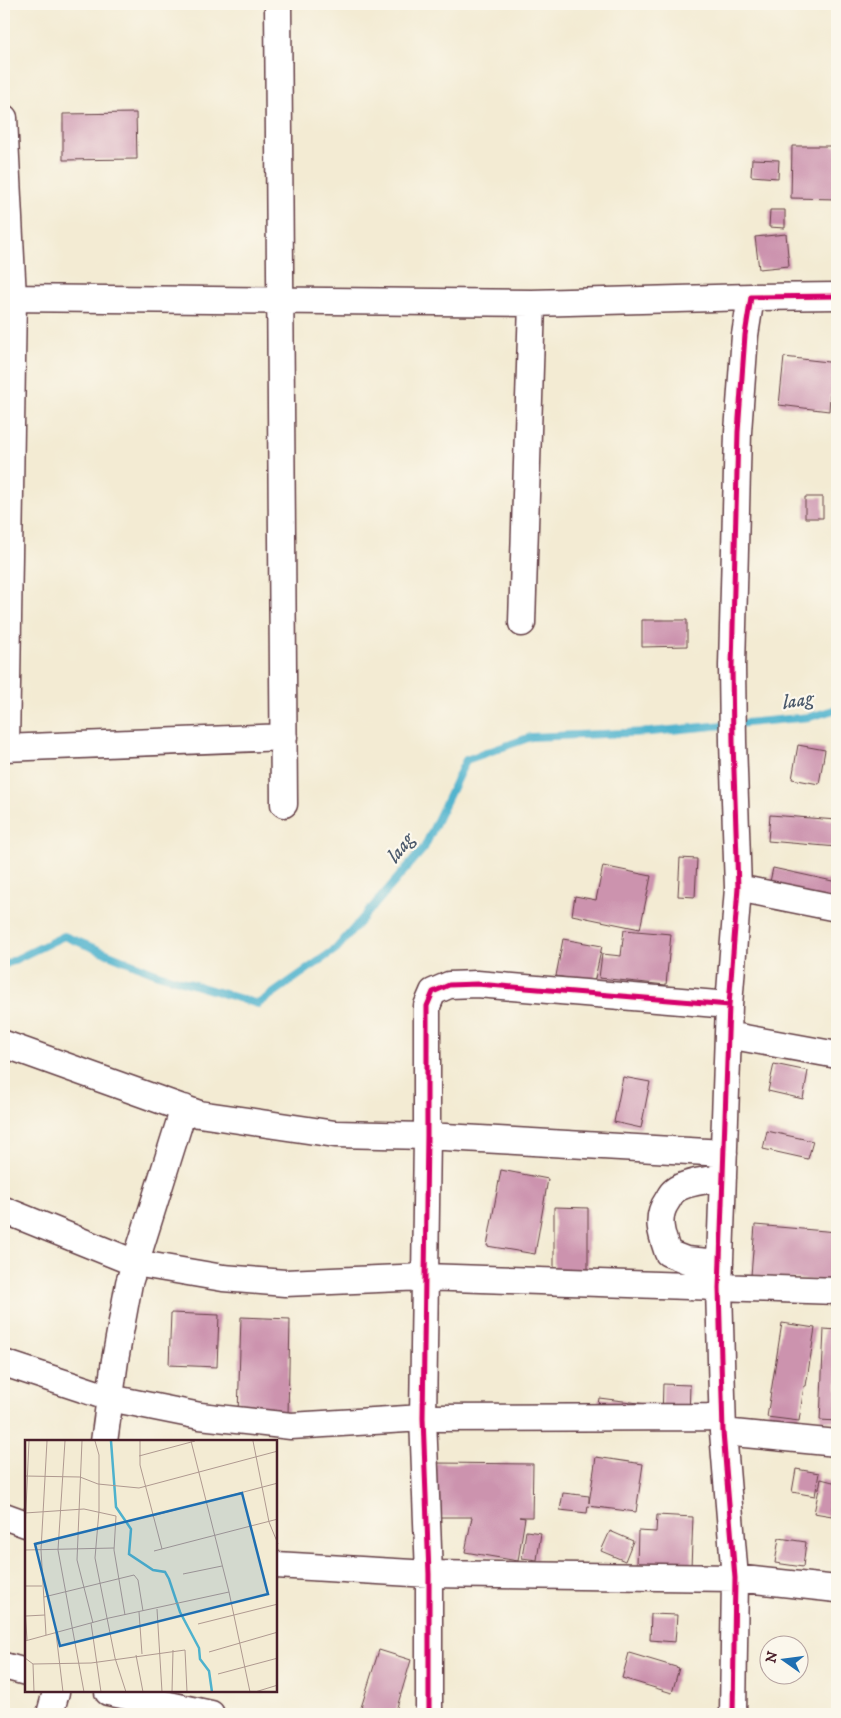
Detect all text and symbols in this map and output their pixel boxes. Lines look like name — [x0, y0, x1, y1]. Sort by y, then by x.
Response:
water label: laag — [780, 686, 817, 716]
water label: laag — [381, 827, 421, 869]
inset map — [25, 1440, 278, 1693]
north arrow — [758, 1636, 808, 1686]
text: N — [762, 1649, 783, 1665]

